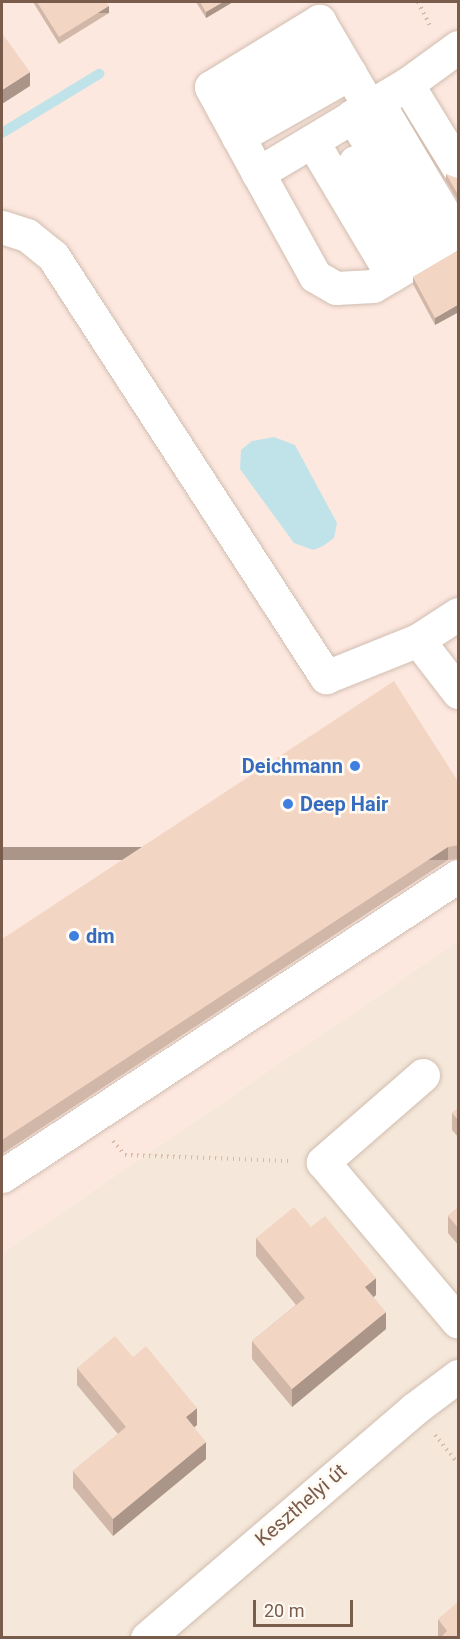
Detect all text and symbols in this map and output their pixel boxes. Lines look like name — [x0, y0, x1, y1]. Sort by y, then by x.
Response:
place label: Deichmann — [242, 754, 343, 778]
marker: Deichmann — [348, 759, 362, 773]
place label: Deep Hair — [300, 792, 388, 816]
marker: Deep Hair — [281, 797, 295, 811]
place label: dm — [86, 924, 115, 948]
marker: dm — [67, 929, 81, 943]
street label: Keszthelyi út — [250, 1459, 352, 1551]
scale bar — [256, 1588, 356, 1626]
text: 20 m — [264, 1600, 304, 1621]

